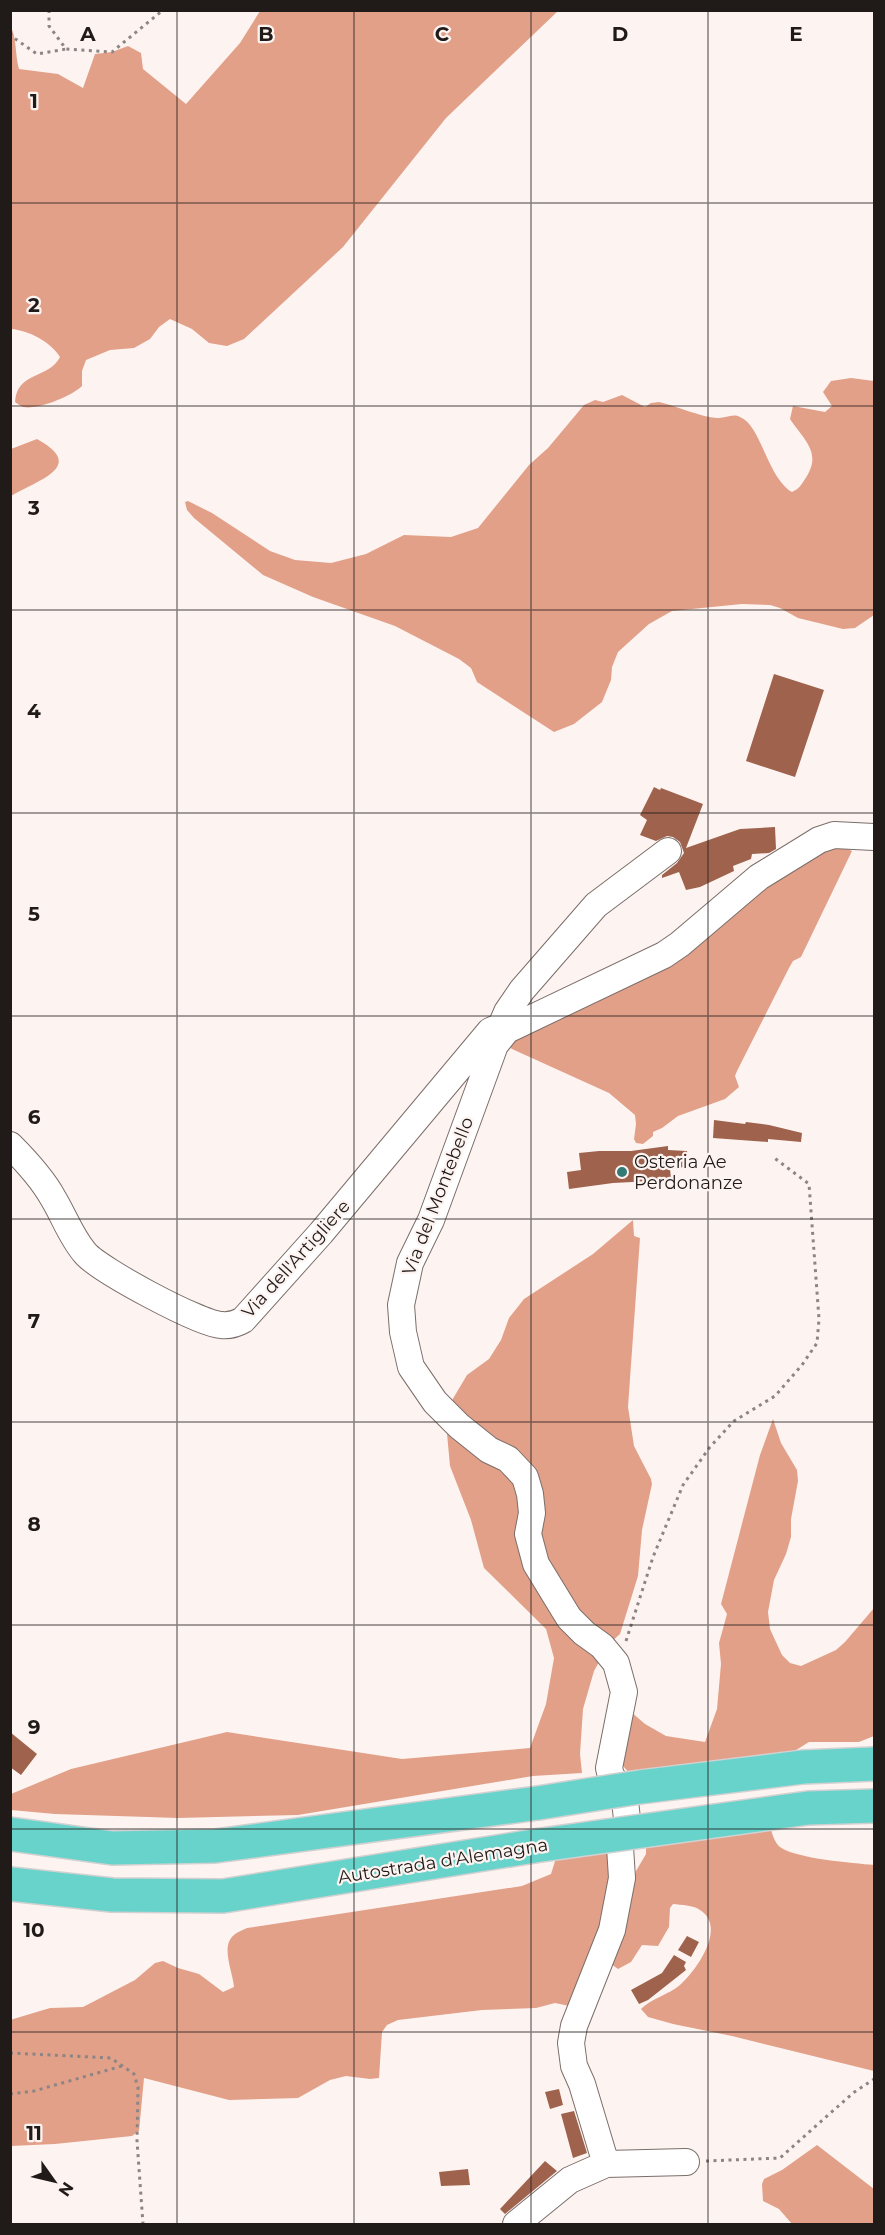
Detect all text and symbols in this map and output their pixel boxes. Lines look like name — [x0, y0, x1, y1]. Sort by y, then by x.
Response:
text: A — [79, 22, 96, 46]
text: B — [258, 22, 274, 46]
text: C — [435, 22, 450, 46]
text: D — [612, 22, 628, 46]
text: E — [789, 22, 803, 46]
text: 1 — [30, 89, 38, 113]
text: 2 — [28, 293, 40, 317]
text: 3 — [27, 496, 40, 520]
text: 4 — [27, 699, 41, 723]
text: 5 — [28, 902, 40, 926]
text: 6 — [28, 1105, 41, 1129]
street label: Via del Montebello — [398, 1114, 478, 1278]
place label: Osteria Ae Perdonanze — [634, 1151, 743, 1194]
marker: Osteria Ae Perdonanze — [615, 1165, 629, 1179]
street label: Via dell'Artigliere — [237, 1195, 355, 1323]
text: 7 — [28, 1309, 40, 1333]
text: 8 — [27, 1512, 41, 1536]
text: 9 — [28, 1715, 40, 1739]
street label: Autostrada d'Alemagna — [336, 1834, 550, 1888]
text: 10 — [23, 1918, 45, 1942]
text: 11 — [26, 2121, 42, 2145]
north arrow — [24, 2151, 84, 2211]
text: N — [55, 2178, 78, 2200]

